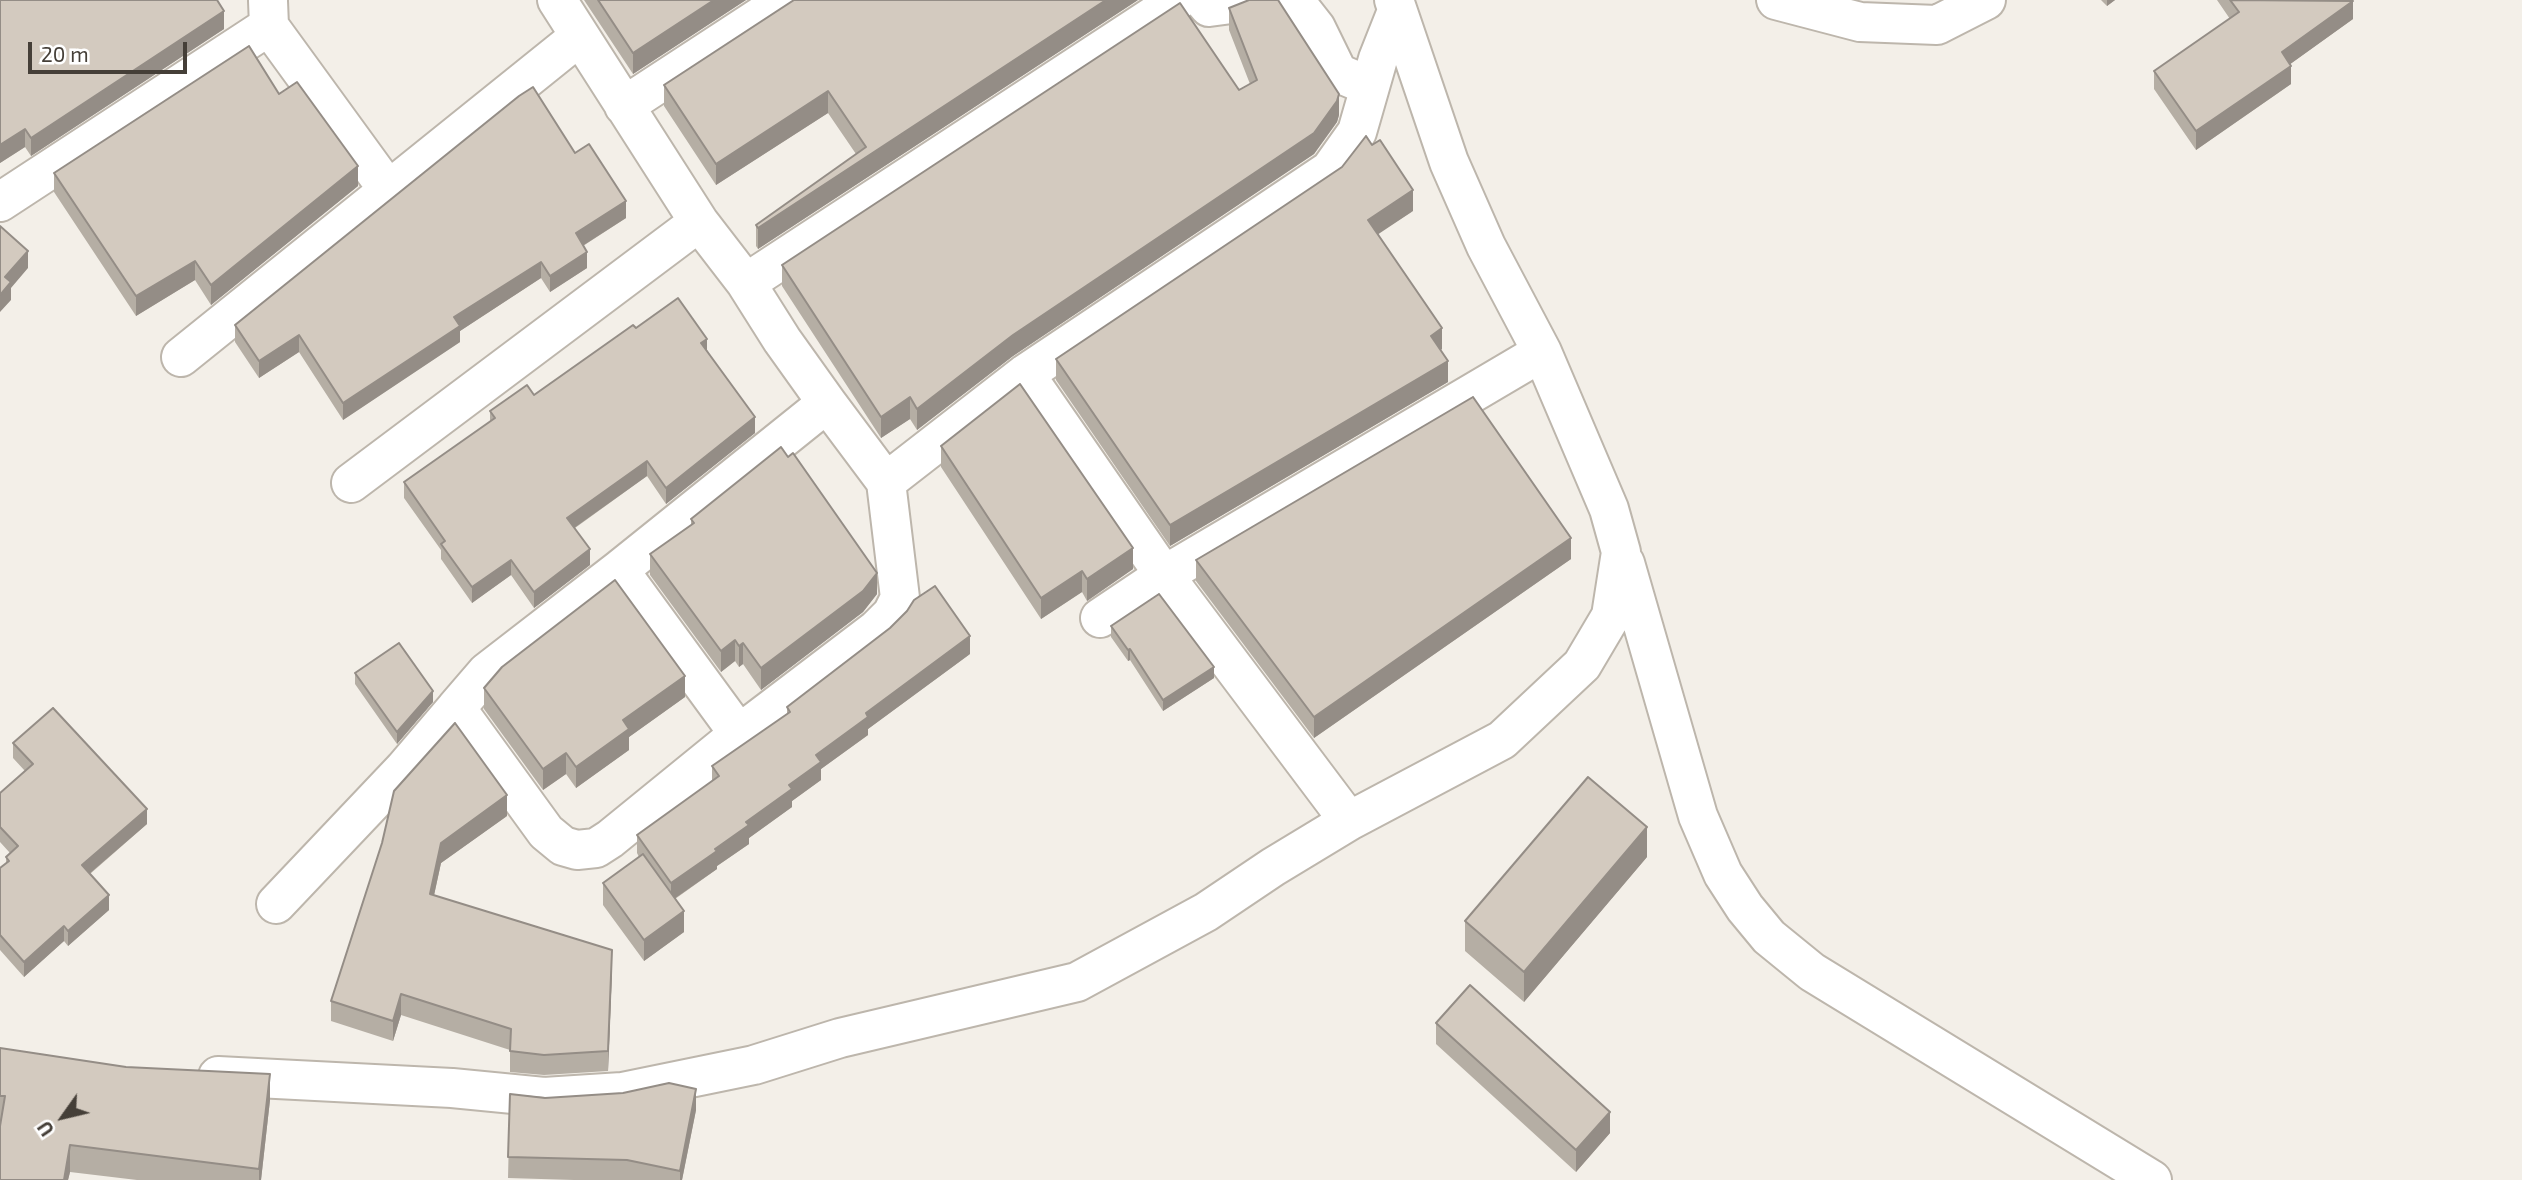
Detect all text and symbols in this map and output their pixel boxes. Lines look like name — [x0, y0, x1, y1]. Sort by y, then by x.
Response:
scale bar — [32, 28, 191, 72]
text: 20 m — [41, 41, 89, 66]
north arrow — [28, 1082, 98, 1152]
text: U — [32, 1117, 58, 1141]

